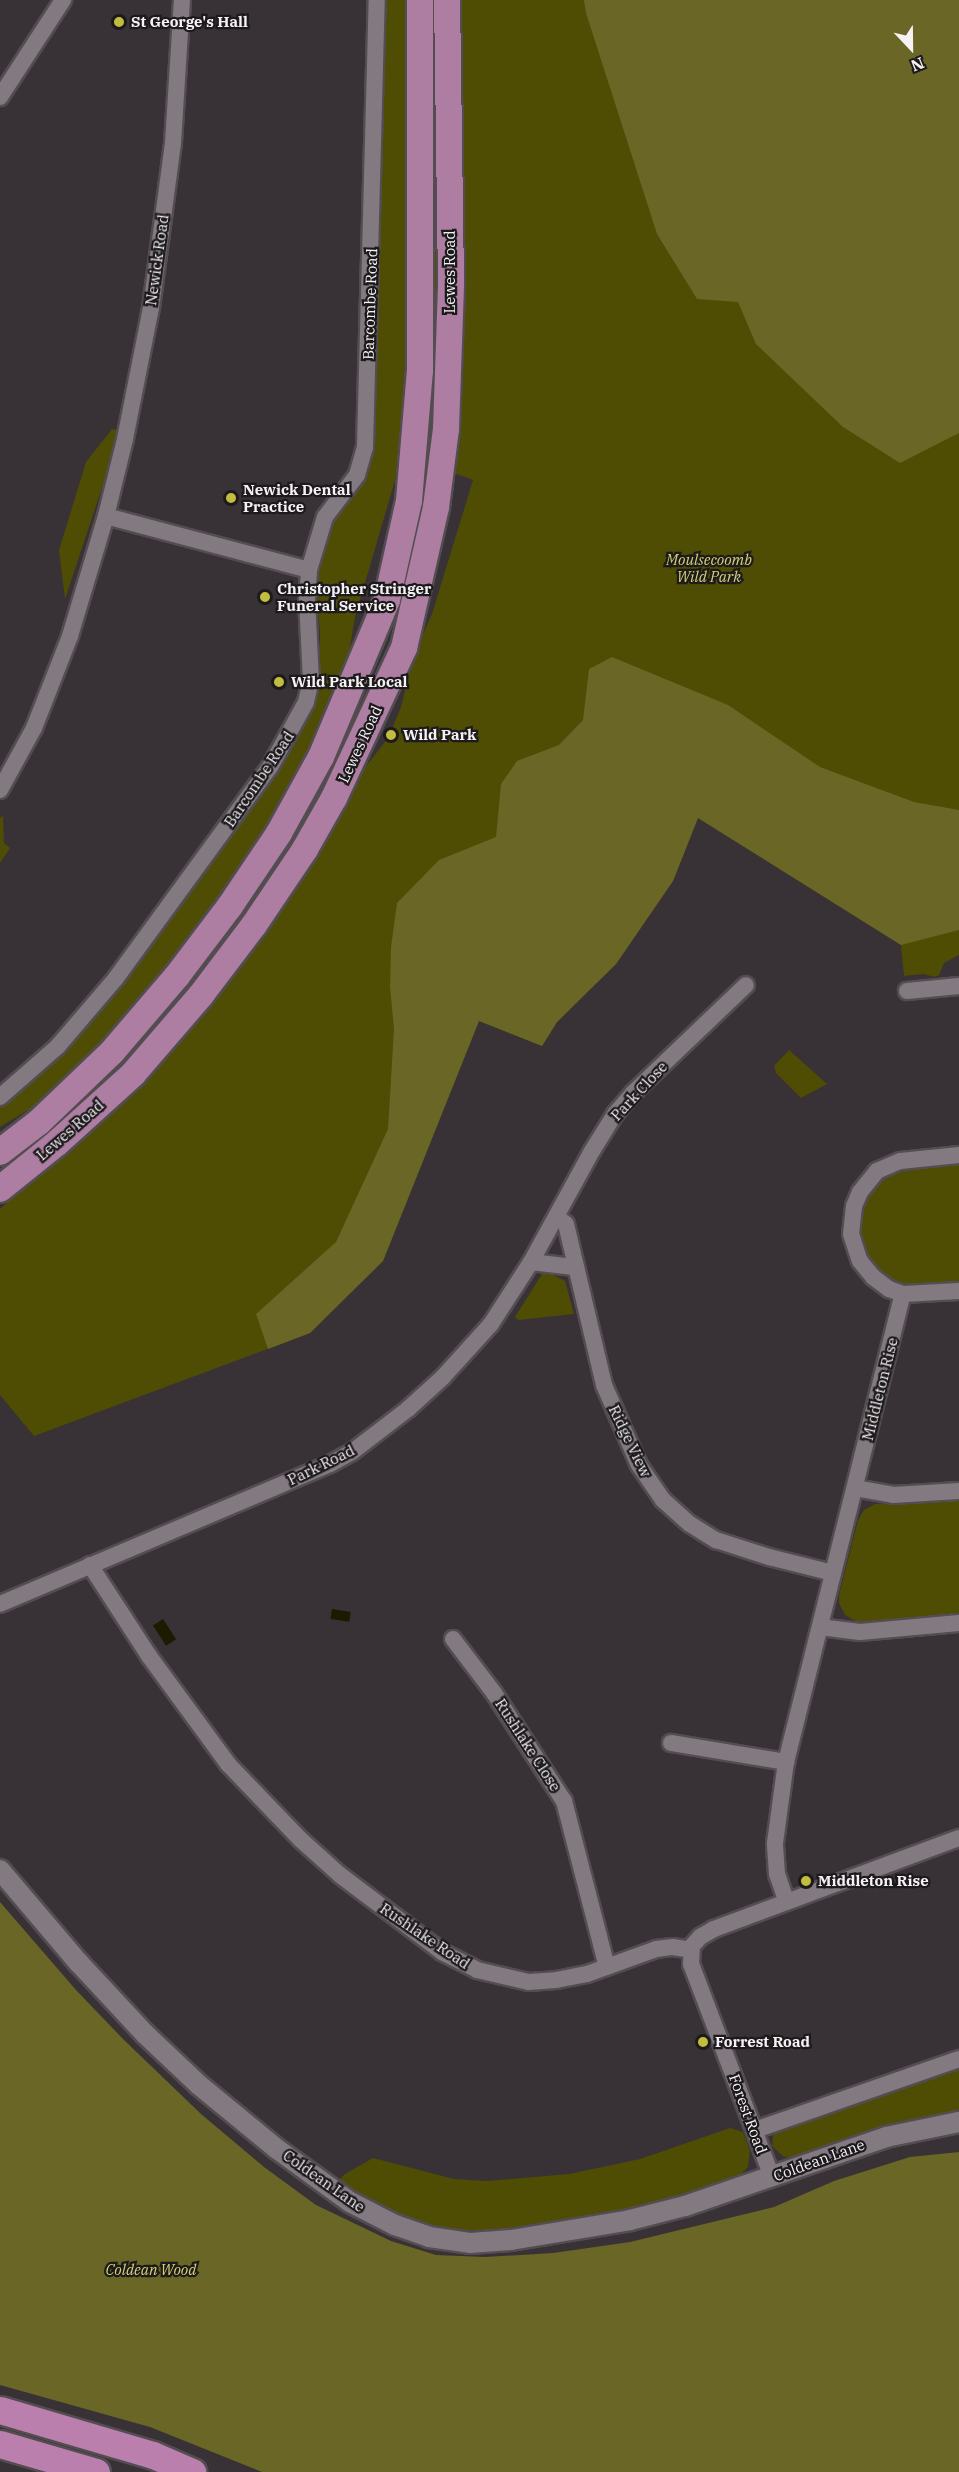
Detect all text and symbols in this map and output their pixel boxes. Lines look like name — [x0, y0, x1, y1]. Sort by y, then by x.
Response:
place label: St George's Hall — [131, 13, 248, 31]
marker: St George's Hall — [112, 15, 126, 29]
north arrow — [881, 18, 941, 78]
text: N — [908, 53, 927, 76]
street label: Newick Road — [142, 213, 172, 307]
street label: Lewes Road — [441, 230, 459, 314]
street label: Barcombe Road — [359, 248, 381, 360]
place label: Newick Dental Practice — [243, 480, 351, 515]
marker: Newick Dental Practice — [224, 491, 238, 505]
park label: Moulsecoomb Wild Park — [666, 550, 752, 585]
place label: Christopher Stringer Funeral Service — [277, 579, 431, 614]
marker: Christopher Stringer Funeral Service — [258, 590, 272, 604]
place label: Wild Park Local — [291, 673, 407, 691]
marker: Wild Park Local — [272, 675, 286, 689]
street label: Lewes Road — [334, 703, 386, 785]
place label: Wild Park — [403, 726, 476, 744]
street label: Barcombe Road — [220, 728, 298, 830]
marker: Wild Park — [384, 728, 398, 742]
street label: Park Close — [607, 1058, 671, 1124]
street label: Lewes Road — [33, 1096, 107, 1164]
street label: Middleton Rise — [858, 1336, 902, 1442]
street label: Ridge View — [605, 1402, 655, 1480]
street label: Park Road — [285, 1441, 357, 1489]
street label: Rushlake Close — [491, 1695, 565, 1795]
place label: Middleton Rise — [818, 1872, 929, 1890]
marker: Middleton Rise — [799, 1874, 813, 1888]
street label: Rushlake Road — [377, 1899, 473, 1973]
place label: Forrest Road — [715, 2033, 810, 2051]
marker: Forrest Road — [696, 2035, 710, 2049]
street label: Forest Road — [725, 2072, 771, 2156]
street label: Coldean Lane — [771, 2135, 867, 2185]
street label: Coldean Lane — [280, 2146, 368, 2216]
park label: Coldean Wood — [106, 2261, 196, 2279]

